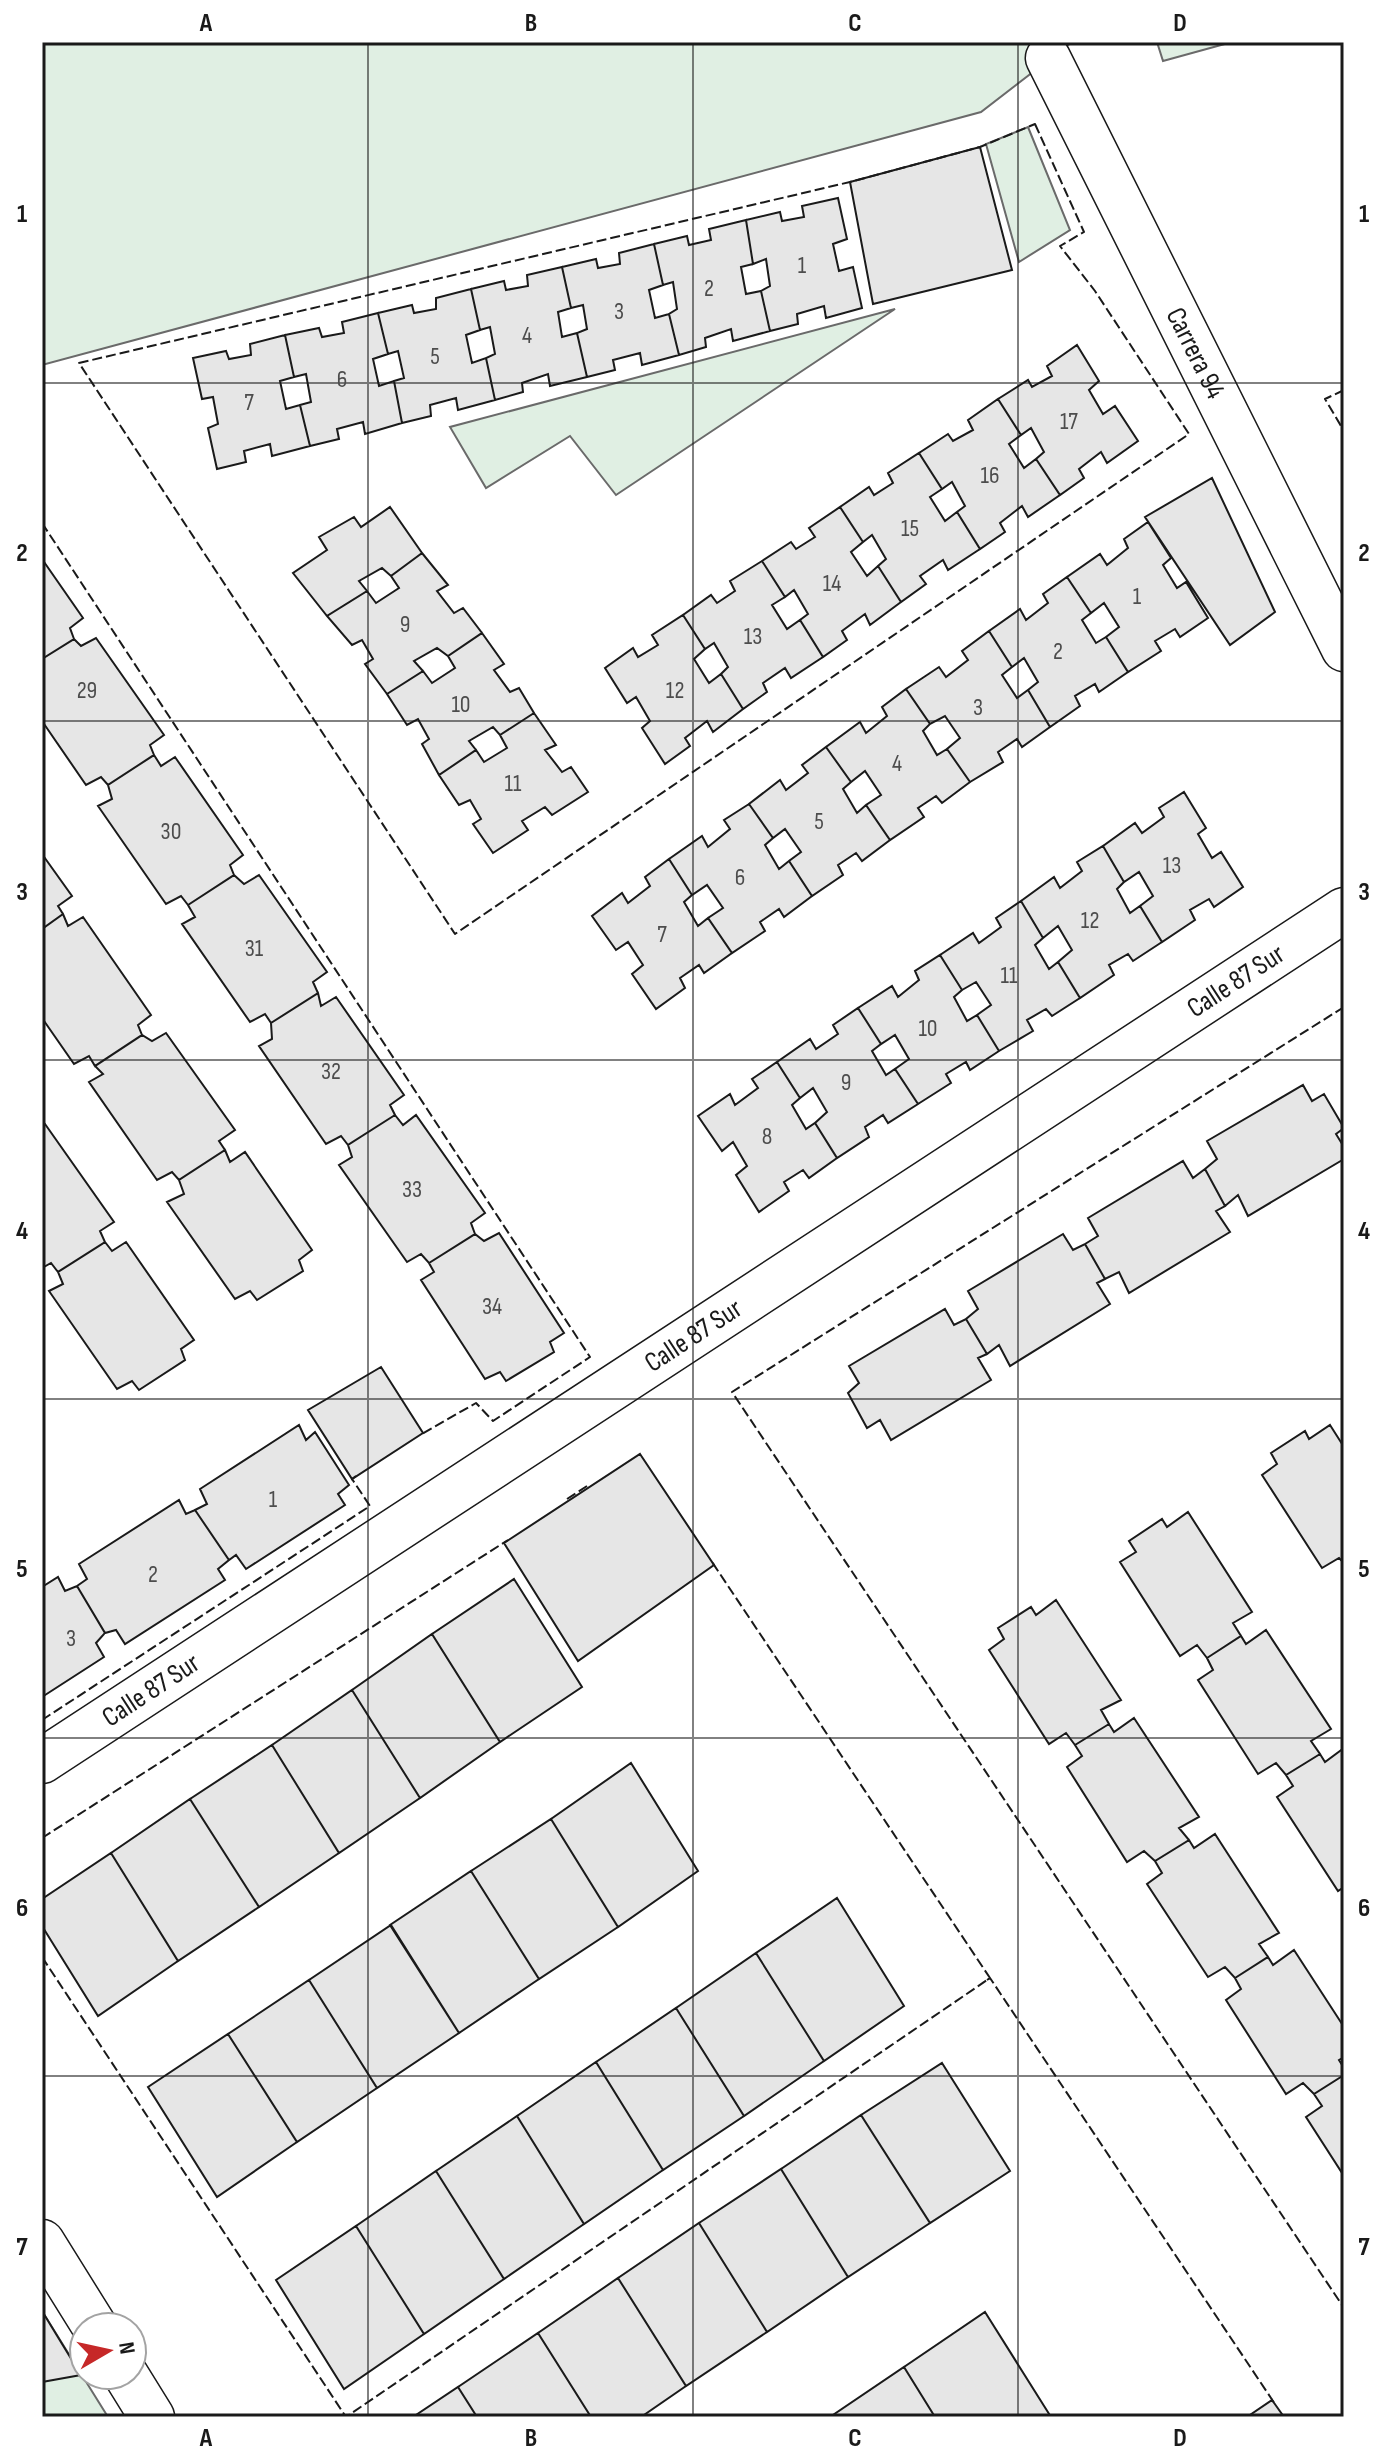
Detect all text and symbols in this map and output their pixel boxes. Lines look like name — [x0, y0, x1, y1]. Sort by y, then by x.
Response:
text: A — [199, 8, 213, 39]
text: B — [525, 8, 537, 39]
text: C — [848, 8, 862, 39]
text: D — [1173, 8, 1187, 39]
text: 1 — [17, 199, 27, 230]
text: 1 — [1359, 199, 1369, 230]
house number: 1 — [798, 251, 807, 280]
house number: 2 — [704, 274, 714, 303]
house number: 3 — [614, 297, 624, 326]
street label: Carrera 94 — [1159, 302, 1233, 404]
house number: 4 — [522, 321, 532, 350]
house number: 5 — [430, 342, 440, 371]
house number: 6 — [337, 365, 347, 394]
house number: 7 — [244, 388, 254, 417]
house number: 17 — [1060, 407, 1078, 436]
house number: 16 — [981, 461, 999, 490]
house number: 15 — [901, 514, 919, 543]
text: 2 — [16, 538, 28, 569]
text: 2 — [1358, 538, 1370, 569]
house number: 14 — [823, 569, 841, 598]
house number: 1 — [1133, 582, 1142, 611]
house number: 9 — [400, 610, 410, 639]
house number: 13 — [744, 622, 762, 651]
house number: 2 — [1053, 637, 1063, 666]
house number: 29 — [77, 676, 97, 705]
house number: 12 — [666, 676, 684, 705]
house number: 10 — [451, 690, 471, 719]
house number: 3 — [973, 693, 983, 722]
house number: 4 — [892, 749, 902, 778]
house number: 11 — [505, 769, 522, 798]
house number: 5 — [814, 807, 824, 836]
house number: 30 — [161, 817, 181, 846]
house number: 13 — [1163, 851, 1181, 880]
house number: 6 — [735, 863, 745, 892]
text: 3 — [16, 877, 28, 908]
text: 3 — [1358, 877, 1370, 908]
house number: 12 — [1081, 906, 1099, 935]
house number: 7 — [657, 920, 667, 949]
house number: 31 — [245, 934, 264, 963]
street label: Calle 87 Sur — [1181, 937, 1291, 1025]
house number: 11 — [1001, 961, 1018, 990]
house number: 10 — [918, 1014, 938, 1043]
house number: 32 — [321, 1057, 341, 1086]
house number: 9 — [841, 1068, 851, 1097]
house number: 8 — [762, 1122, 772, 1151]
house number: 33 — [402, 1175, 422, 1204]
text: 4 — [16, 1216, 28, 1247]
text: 4 — [1358, 1216, 1370, 1247]
house number: 34 — [482, 1292, 502, 1321]
street label: Calle 87 Sur — [638, 1292, 748, 1379]
house number: 1 — [269, 1485, 278, 1514]
text: 5 — [16, 1554, 28, 1585]
text: 5 — [1358, 1554, 1370, 1585]
house number: 2 — [148, 1560, 158, 1589]
house number: 3 — [66, 1624, 76, 1653]
street label: Calle 87 Sur — [96, 1646, 206, 1734]
text: 6 — [16, 1893, 28, 1924]
text: 6 — [1358, 1893, 1370, 1924]
text: 7 — [16, 2232, 28, 2263]
text: 7 — [1358, 2232, 1370, 2263]
north arrow — [68, 2311, 148, 2391]
text: N — [112, 2340, 141, 2356]
text: A — [199, 2423, 213, 2454]
text: B — [525, 2423, 537, 2454]
text: C — [848, 2423, 862, 2454]
text: D — [1173, 2423, 1187, 2454]

